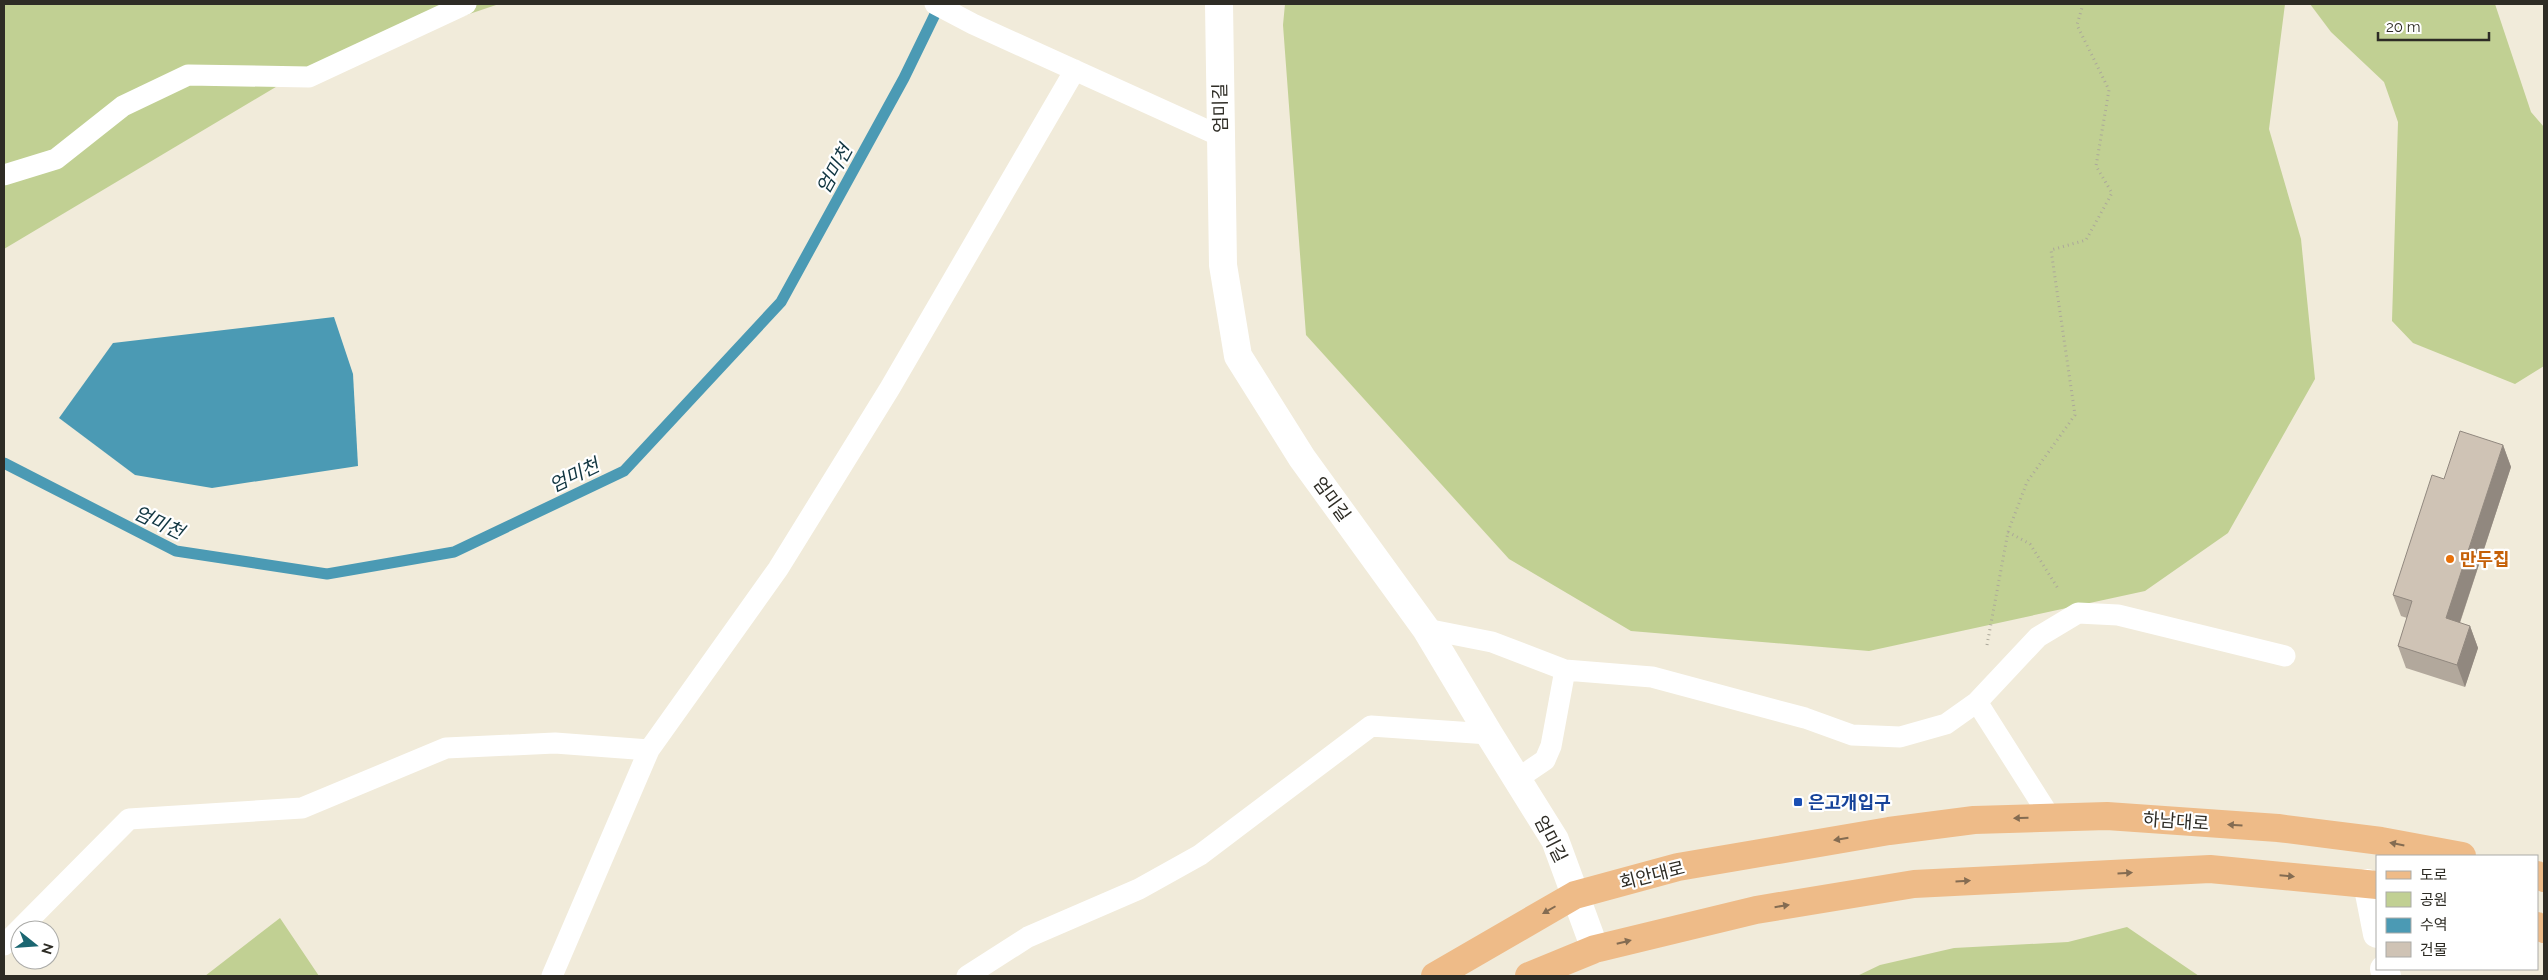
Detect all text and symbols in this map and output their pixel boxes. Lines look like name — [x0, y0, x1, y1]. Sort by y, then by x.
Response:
scale bar — [2378, 10, 2489, 42]
text: 20 m — [2386, 18, 2421, 36]
street label: 엄미길 — [1209, 83, 1231, 133]
water label: 엄미천 — [812, 139, 857, 197]
water label: 엄미천 — [546, 453, 604, 496]
street label: 엄미길 — [1309, 473, 1355, 525]
water label: 엄미천 — [131, 501, 189, 544]
place label: 만두집 — [2460, 549, 2510, 570]
marker: 만두집 — [2444, 553, 2456, 565]
place label: 은고개입구 — [1808, 792, 1891, 813]
marker: 은고개입구 — [1792, 796, 1804, 808]
street label: 하남대로 — [2142, 808, 2210, 834]
street label: 엄미길 — [1530, 812, 1572, 866]
one-way arrow — [2013, 815, 2029, 823]
one-way arrow — [2227, 820, 2243, 828]
one-way arrow — [1833, 836, 1849, 844]
one-way arrow — [2388, 839, 2404, 847]
legend — [2376, 855, 2538, 970]
street label: 회안대로 — [1617, 857, 1687, 893]
text: 도로 — [2420, 866, 2448, 884]
one-way arrow — [2118, 869, 2134, 877]
one-way arrow — [2280, 872, 2296, 880]
one-way arrow — [1955, 877, 1971, 885]
text: 공원 — [2420, 891, 2448, 909]
one-way arrow — [1775, 901, 1791, 909]
one-way arrow — [1542, 906, 1555, 915]
text: 수역 — [2420, 916, 2448, 934]
north arrow — [10, 920, 60, 970]
one-way arrow — [1616, 938, 1631, 946]
text: N — [38, 941, 57, 956]
text: 건물 — [2420, 941, 2448, 959]

